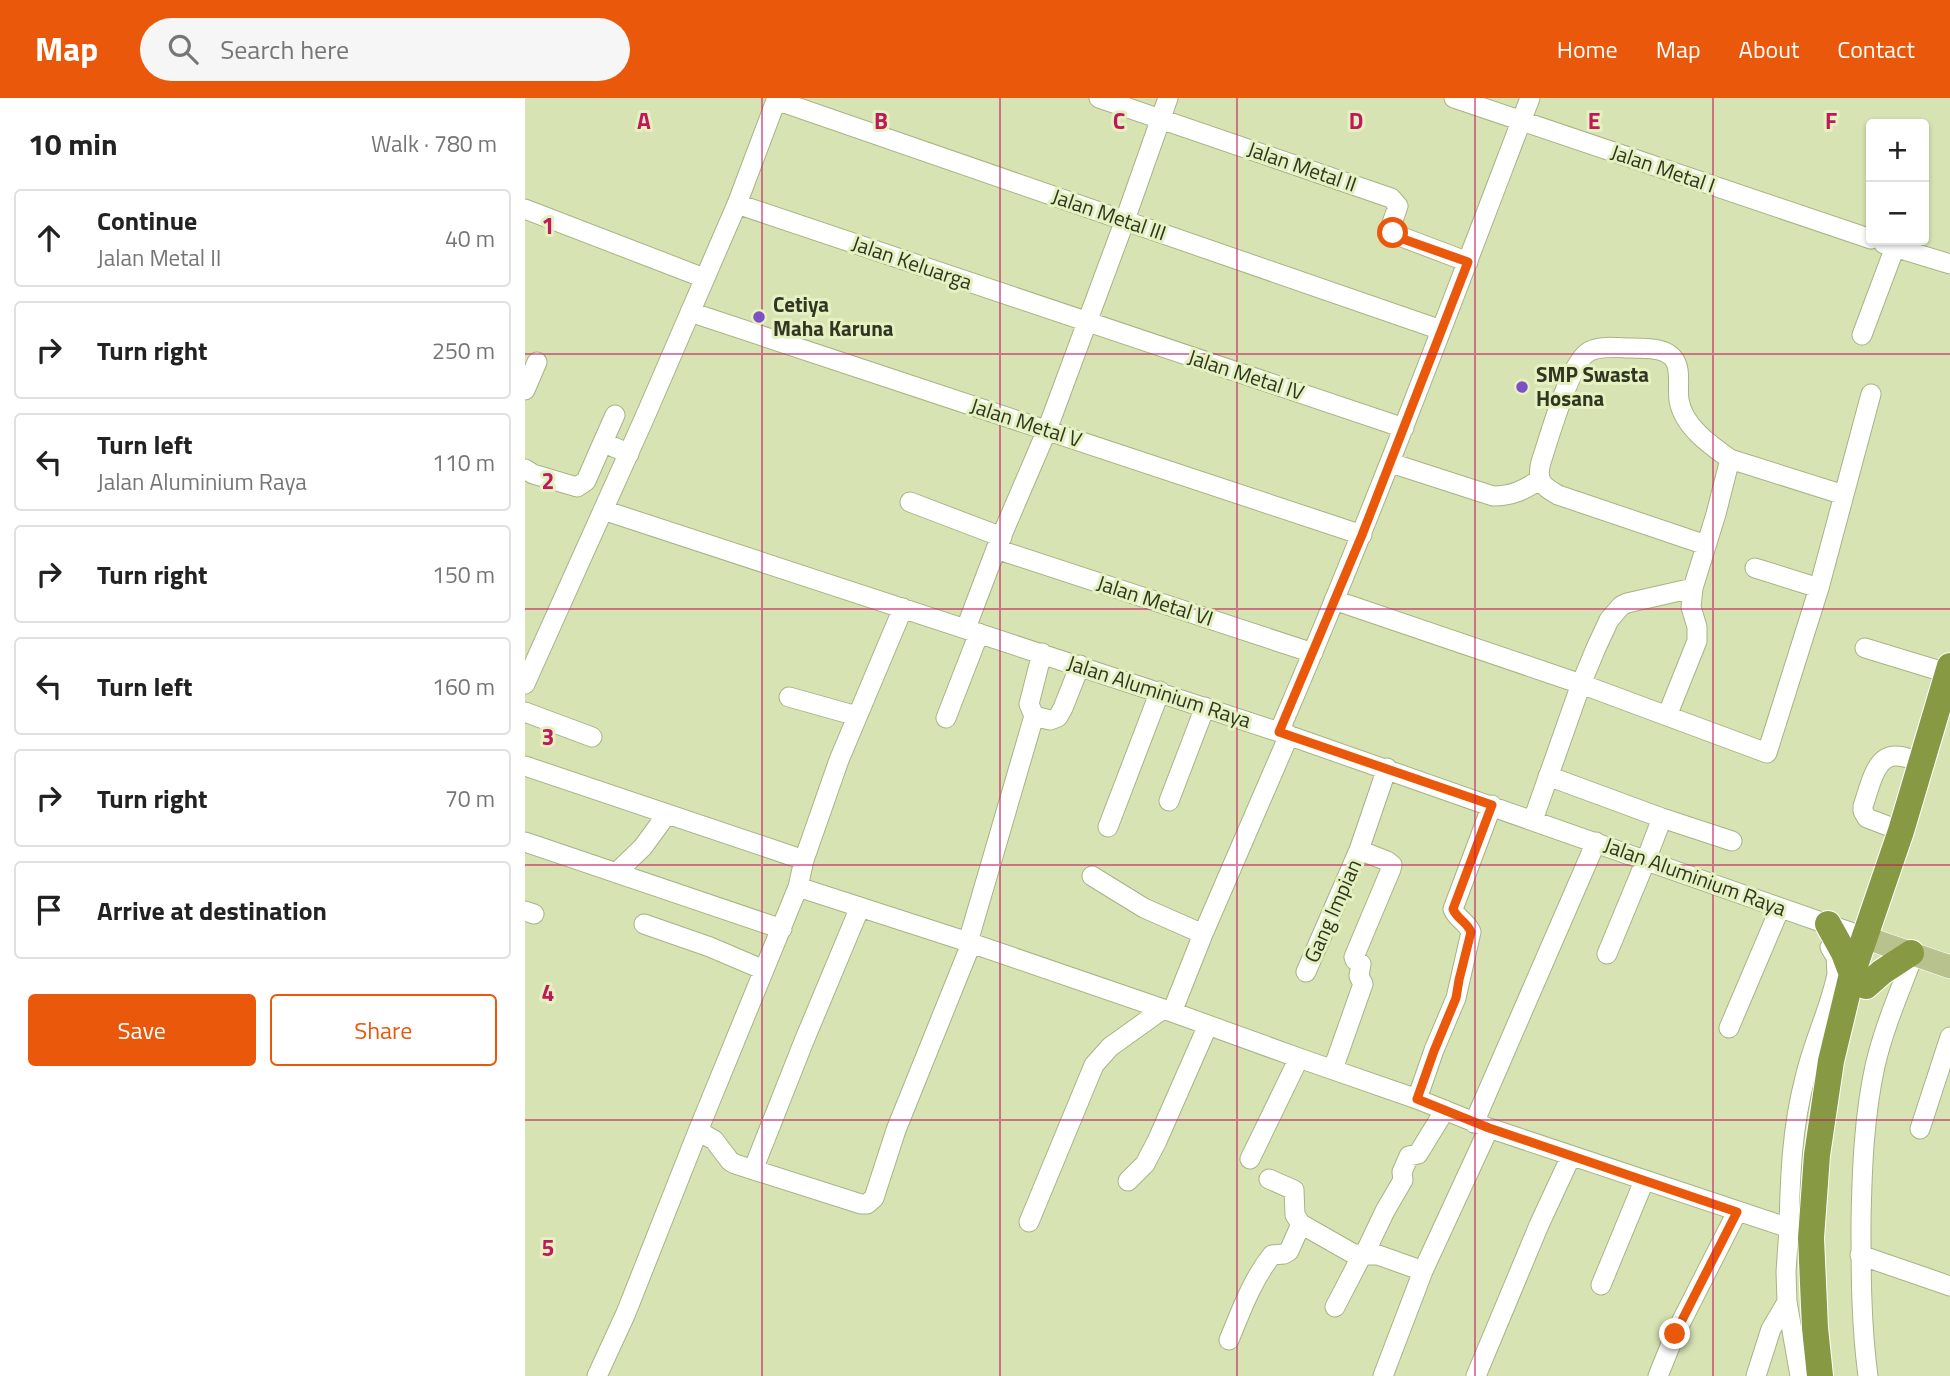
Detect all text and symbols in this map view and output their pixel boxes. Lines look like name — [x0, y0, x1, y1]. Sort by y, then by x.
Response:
search box — [140, 18, 630, 81]
text: Map — [35, 24, 98, 74]
icon: search — [164, 30, 202, 68]
text: Search here — [220, 30, 349, 69]
text: Home — [1557, 31, 1618, 67]
text: Map — [1656, 31, 1701, 67]
text: About — [1739, 31, 1799, 67]
text: Contact — [1837, 31, 1915, 67]
text: A — [637, 103, 651, 138]
text: B — [874, 103, 888, 138]
text: C — [1113, 103, 1125, 138]
text: D — [1349, 103, 1363, 138]
text: E — [1588, 103, 1600, 138]
text: F — [1825, 103, 1837, 138]
map controls — [1866, 119, 1929, 245]
button: + — [1866, 119, 1929, 182]
text: 10 min — [28, 121, 118, 167]
text: Walk · 780 m — [371, 126, 497, 161]
street label: Jalan Metal II — [1243, 132, 1361, 200]
street label: Jalan Metal I — [1607, 135, 1720, 201]
street label: Jalan Metal III — [1048, 180, 1171, 249]
button: − — [1866, 182, 1929, 245]
text: Continue — [97, 201, 197, 240]
text: 1 — [542, 208, 554, 243]
route start — [1377, 217, 1408, 248]
icon: ahead — [30, 219, 68, 257]
text: 40 m — [445, 221, 495, 256]
street label: Jalan Keluarga — [848, 227, 977, 298]
text: Jalan Metal II — [97, 240, 221, 275]
place label: Cetiya Maha Karuna — [773, 288, 894, 344]
marker: Cetiya Maha Karuna — [751, 309, 767, 325]
icon: right — [30, 331, 68, 369]
text: Turn right — [97, 331, 208, 370]
text: 250 m — [432, 333, 495, 368]
street label: Jalan Metal IV — [1184, 340, 1309, 408]
place label: SMP Swasta Hosana — [1536, 358, 1649, 414]
marker: SMP Swasta Hosana — [1514, 379, 1530, 395]
street label: Jalan Metal V — [966, 389, 1086, 455]
text: Turn left — [97, 425, 192, 464]
icon: left — [30, 443, 68, 481]
text: 110 m — [432, 445, 495, 480]
text: 2 — [542, 463, 554, 498]
text: Jalan Aluminium Raya — [97, 464, 307, 499]
icon: right — [30, 555, 68, 593]
text: Turn right — [97, 555, 208, 594]
text: 150 m — [432, 557, 495, 592]
street label: Jalan Metal VI — [1093, 566, 1218, 634]
street label: Jalan Aluminium Raya — [1063, 646, 1256, 736]
icon: left — [30, 667, 68, 705]
text: Turn left — [97, 667, 192, 706]
text: 160 m — [432, 669, 495, 704]
text: 3 — [542, 719, 554, 754]
icon: right — [30, 779, 68, 817]
text: Turn right — [97, 779, 208, 818]
text: 70 m — [445, 781, 495, 816]
street label: Jalan Aluminium Raya — [1600, 828, 1791, 924]
street label: Gang Impian — [1295, 854, 1369, 968]
icon: arrive — [30, 891, 68, 929]
text: Arrive at destination — [97, 891, 327, 930]
text: 4 — [542, 975, 554, 1010]
button: Save — [28, 994, 256, 1066]
button: Share — [270, 994, 497, 1066]
text: 5 — [542, 1230, 554, 1265]
route end — [1659, 1318, 1690, 1349]

